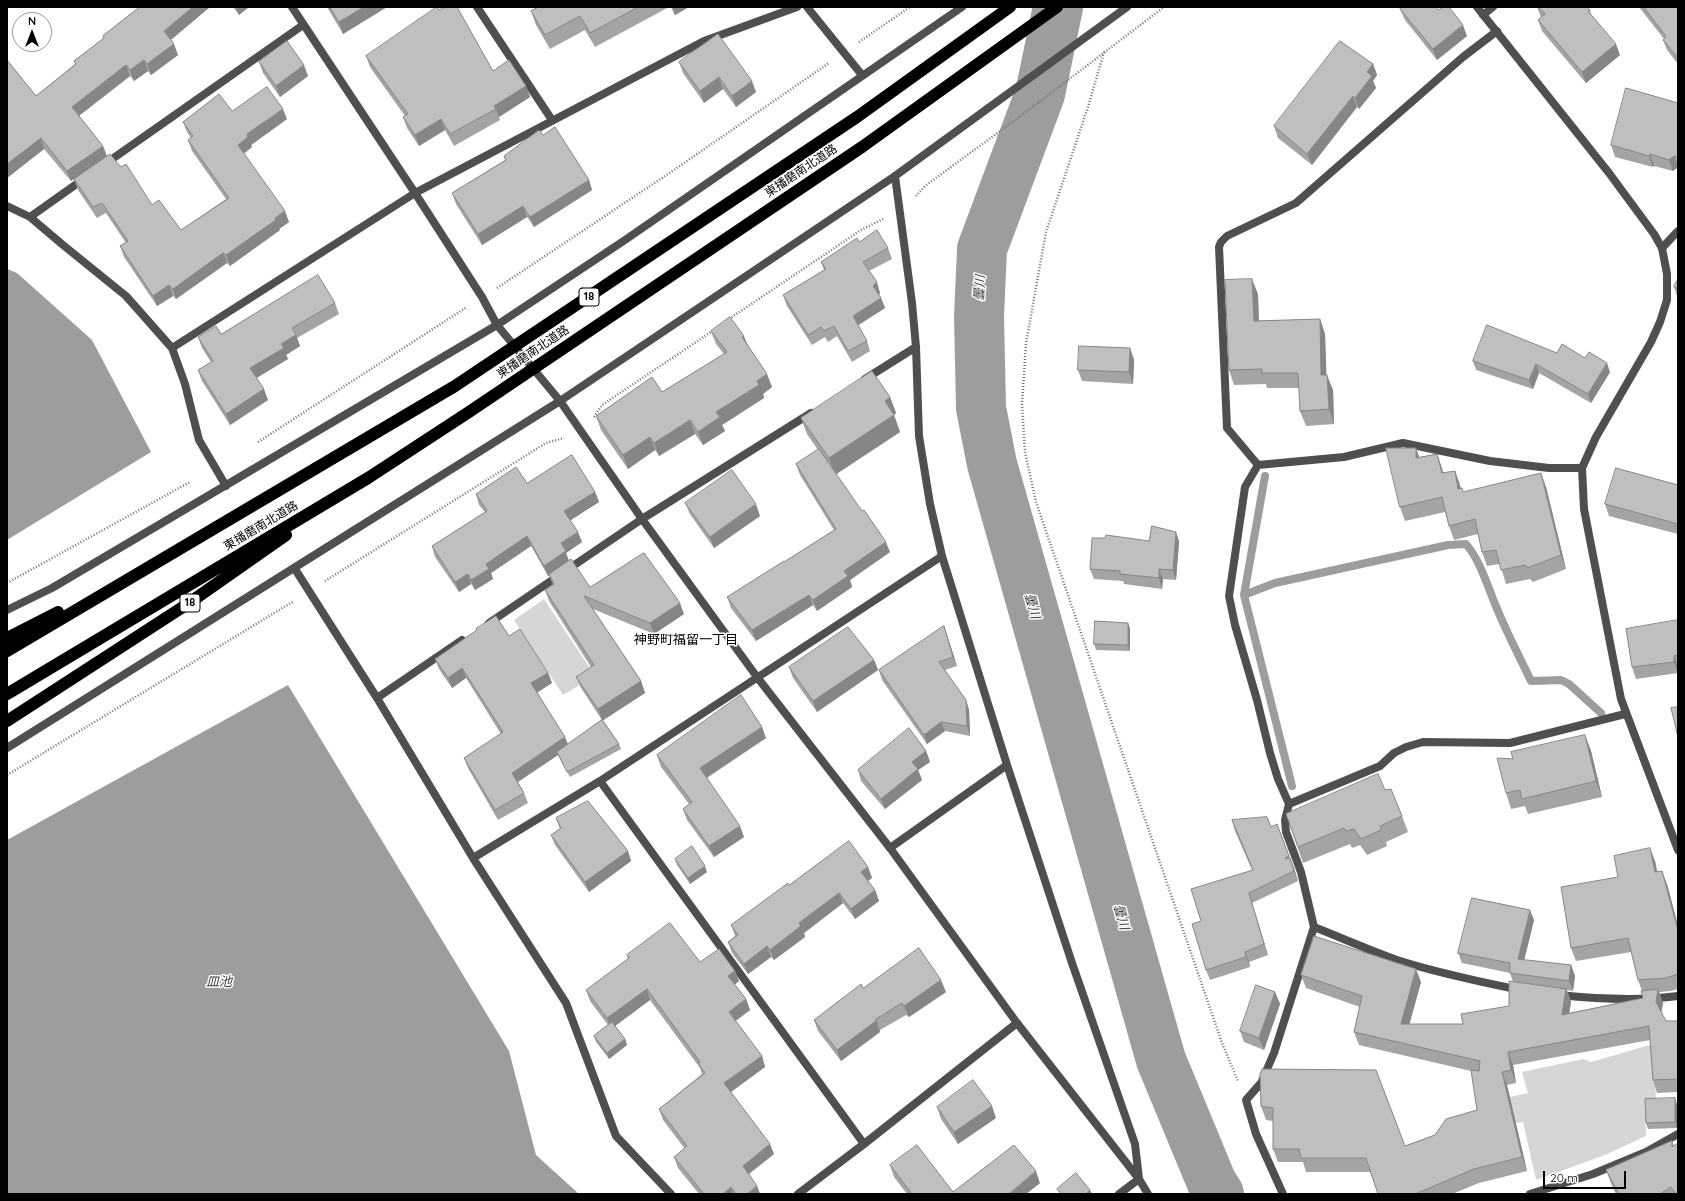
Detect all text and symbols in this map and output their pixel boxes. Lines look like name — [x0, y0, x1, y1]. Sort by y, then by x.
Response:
north arrow — [12, 12, 52, 52]
text: N — [28, 14, 36, 28]
street label: 東播磨南北道路 — [762, 142, 840, 200]
water label: 曇川 — [972, 275, 988, 301]
road number: 18 — [579, 288, 599, 306]
street label: 東播磨南北道路 — [494, 323, 572, 381]
street label: 東播磨南北道路 — [221, 498, 301, 554]
water label: 曇川 — [1021, 591, 1043, 621]
road number: 18 — [180, 594, 200, 612]
district label: 神野町福留一丁目 — [634, 632, 738, 648]
water label: 曇川 — [1110, 902, 1132, 932]
water label: 皿池 — [206, 974, 232, 990]
scale bar — [1545, 1163, 1628, 1189]
text: 20 m — [1550, 1170, 1578, 1185]

